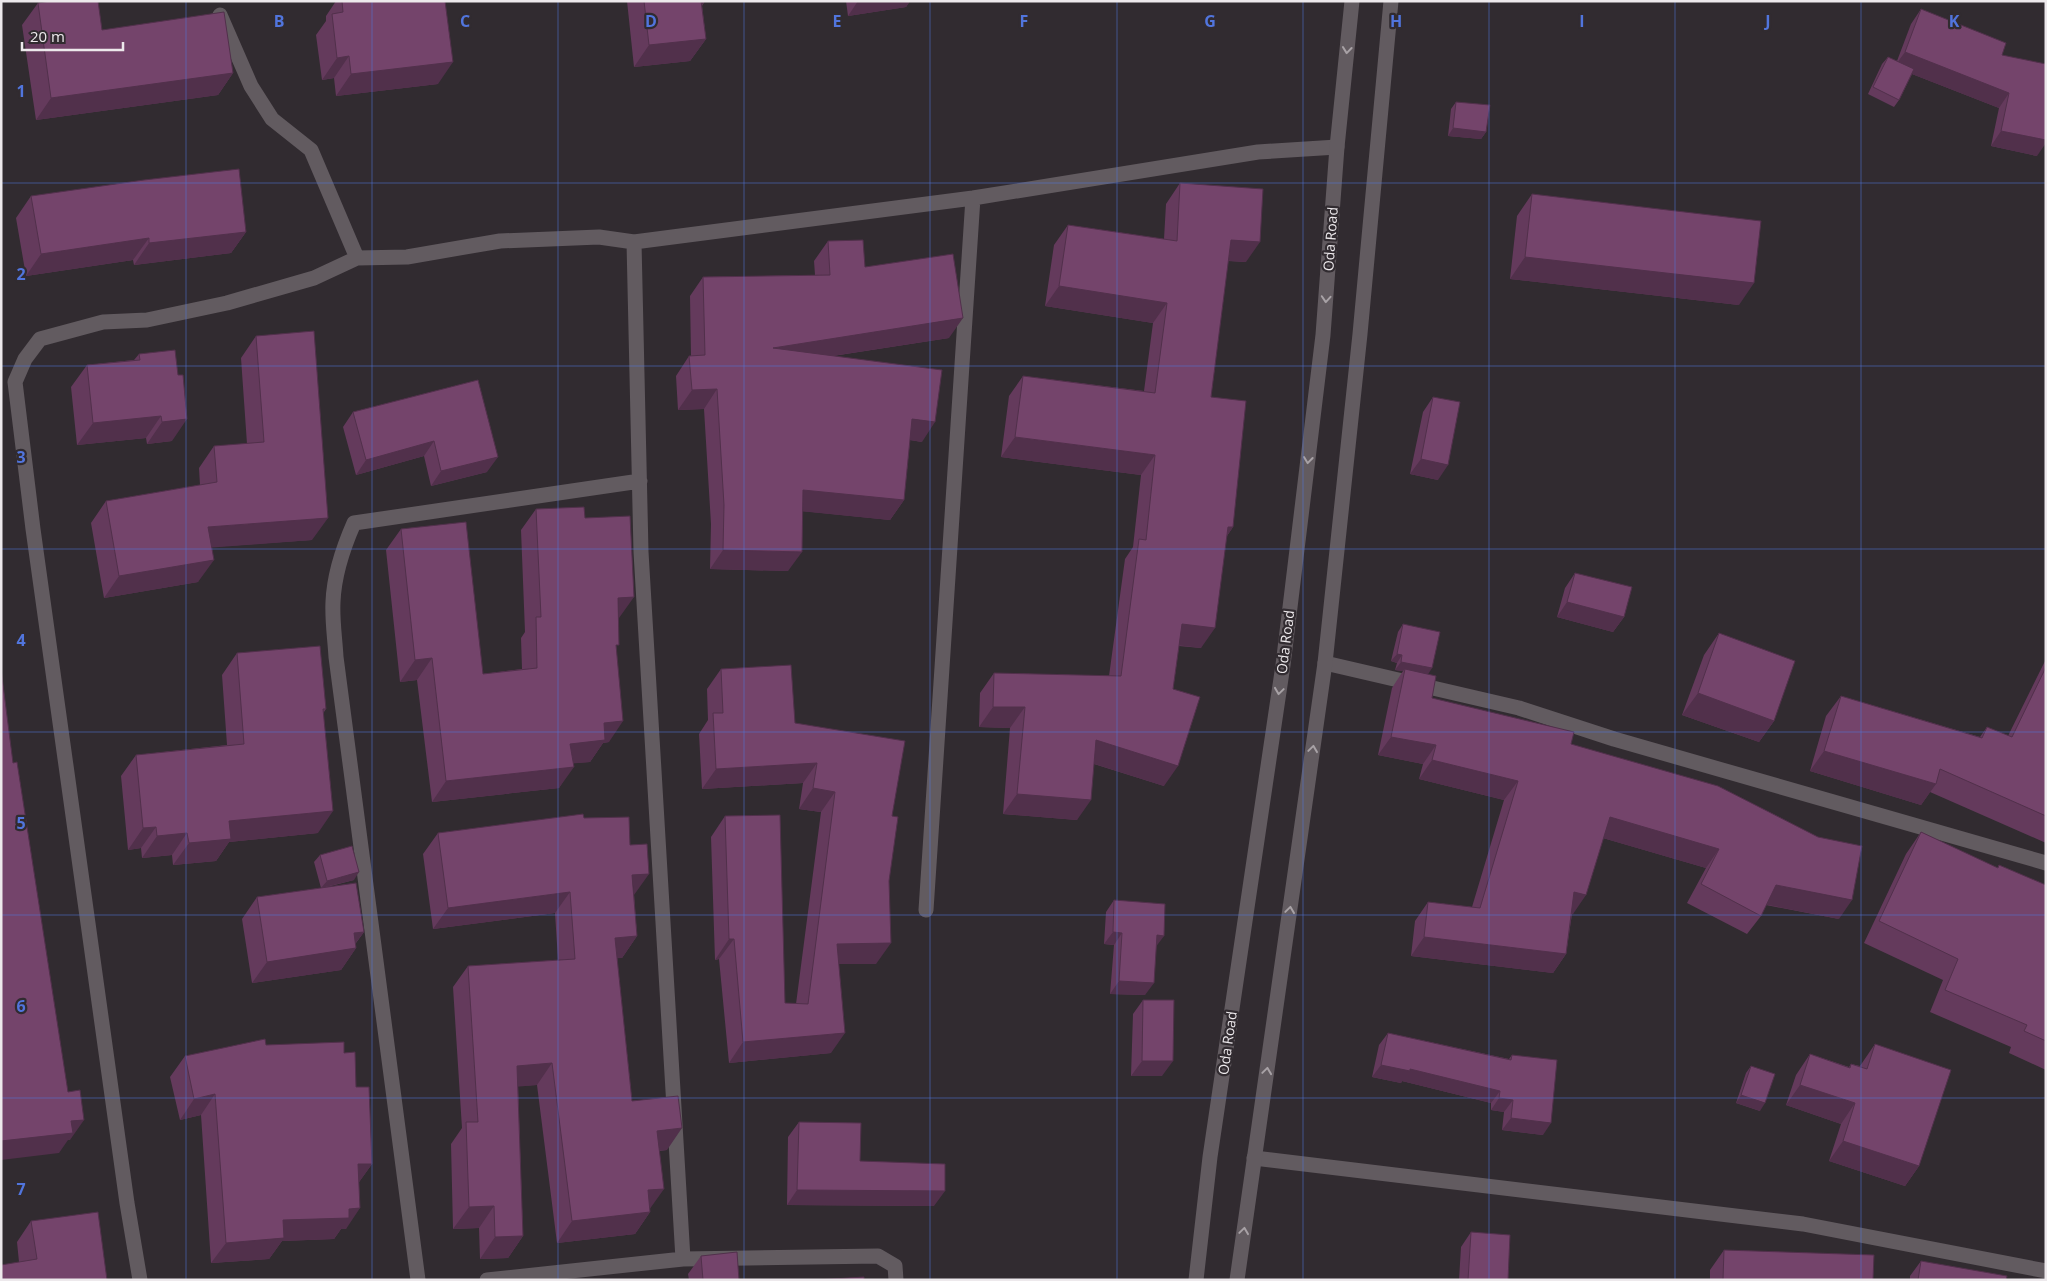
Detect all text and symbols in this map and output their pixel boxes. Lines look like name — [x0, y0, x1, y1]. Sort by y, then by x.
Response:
text: B — [274, 10, 284, 32]
text: C — [460, 10, 470, 32]
text: D — [645, 10, 657, 32]
text: E — [833, 10, 842, 32]
text: F — [1020, 10, 1028, 32]
text: G — [1204, 10, 1216, 32]
text: H — [1390, 10, 1402, 32]
text: I — [1579, 10, 1585, 32]
text: J — [1763, 10, 1771, 32]
text: K — [1949, 10, 1960, 32]
scale bar — [22, 20, 124, 52]
text: 20 m — [30, 26, 65, 46]
one-way arrow — [1342, 46, 1353, 54]
text: 1 — [16, 80, 26, 102]
street label: Oda Road — [1318, 206, 1342, 272]
text: 2 — [16, 263, 26, 285]
one-way arrow — [1320, 295, 1331, 303]
text: 3 — [16, 446, 26, 468]
one-way arrow — [1303, 457, 1314, 465]
street label: Oda Road — [1272, 609, 1298, 675]
text: 4 — [16, 629, 26, 651]
one-way arrow — [1274, 687, 1285, 695]
one-way arrow — [1307, 745, 1317, 753]
text: 5 — [16, 812, 26, 834]
one-way arrow — [1284, 905, 1294, 914]
text: 6 — [16, 995, 26, 1017]
street label: Oda Road — [1213, 1010, 1241, 1076]
one-way arrow — [1261, 1066, 1271, 1075]
text: 7 — [16, 1178, 26, 1200]
one-way arrow — [1238, 1227, 1249, 1235]

